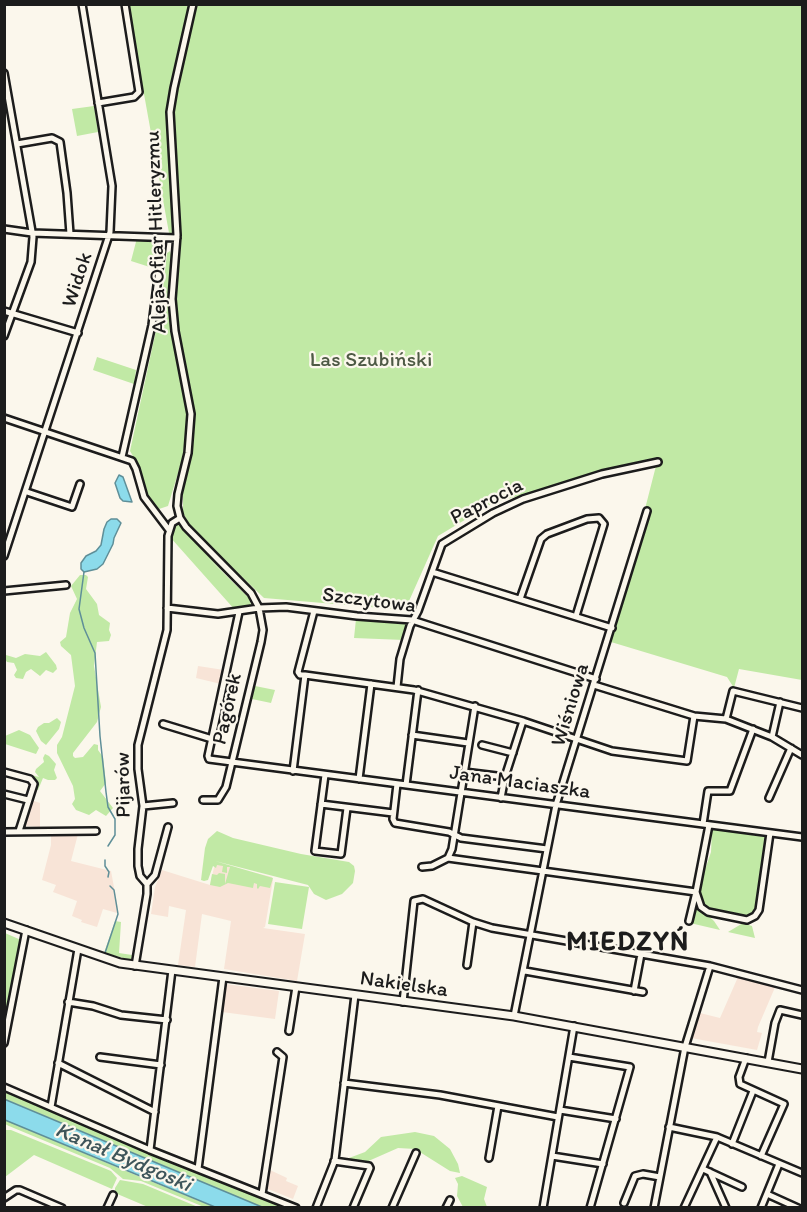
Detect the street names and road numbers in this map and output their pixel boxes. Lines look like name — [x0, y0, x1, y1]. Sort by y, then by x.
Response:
street label: Aleja Ofiar Hitleryzmu — [141, 130, 173, 334]
street label: Widok — [57, 249, 99, 311]
street label: Paprocia — [446, 473, 528, 531]
street label: Szczytowa — [321, 583, 417, 619]
street label: Wiśniowa — [546, 660, 596, 750]
street label: Pagórek — [208, 671, 248, 747]
street label: Pijarów — [111, 752, 137, 818]
street label: Jana Maciaszka — [448, 761, 592, 805]
street label: Nakielska — [358, 966, 450, 1004]

